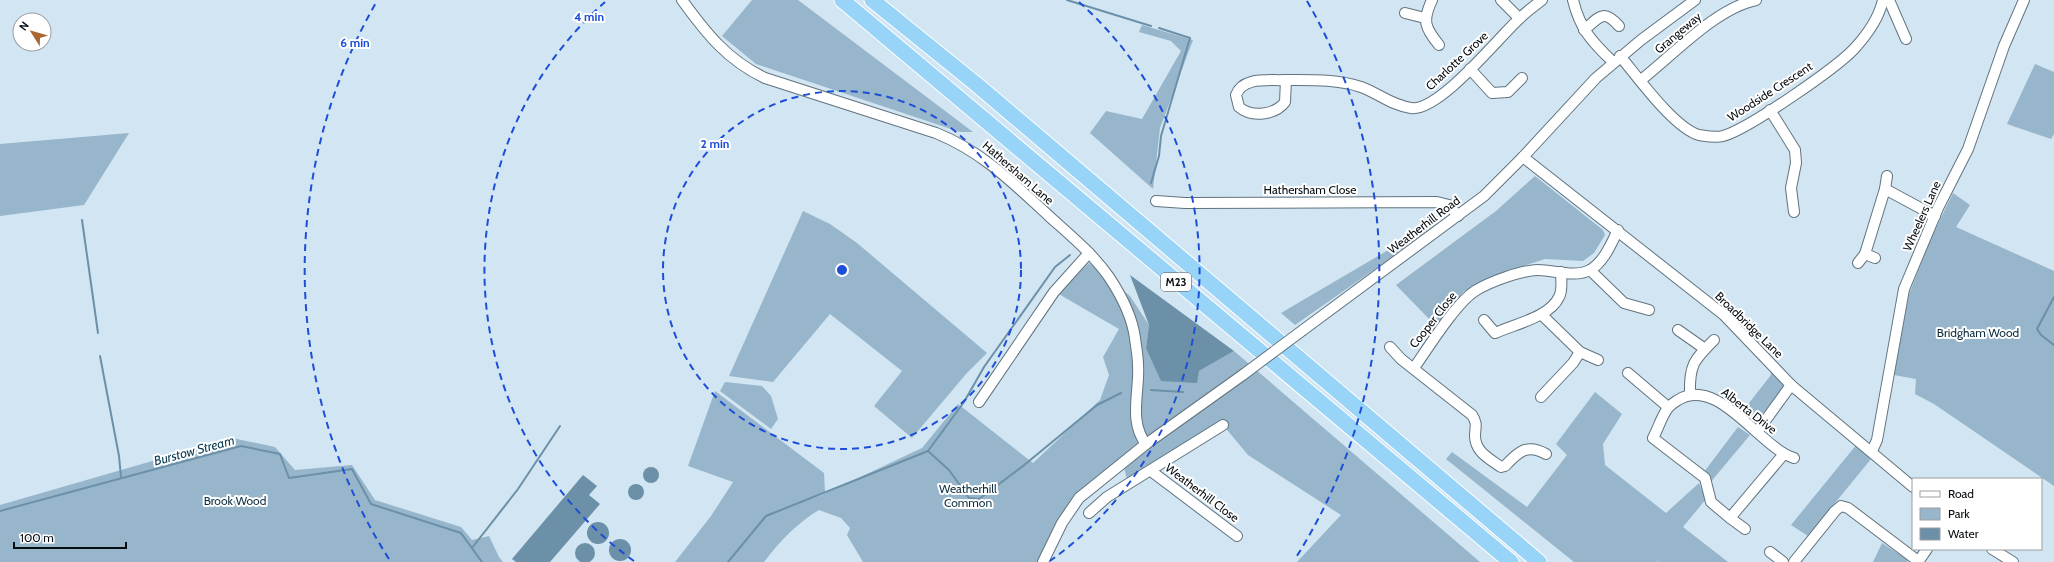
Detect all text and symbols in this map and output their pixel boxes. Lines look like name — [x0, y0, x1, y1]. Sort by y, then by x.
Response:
text: 4 min — [574, 9, 604, 24]
street label: Grangeway — [1651, 9, 1704, 57]
north arrow — [12, 12, 52, 52]
text: N — [16, 19, 32, 33]
street label: Charlotte Grove — [1422, 28, 1491, 93]
text: 6 min — [340, 35, 370, 50]
street label: Woodside Crescent — [1725, 59, 1815, 125]
text: 2 min — [701, 136, 729, 151]
street label: Hathersham Lane — [980, 138, 1057, 208]
street label: Wheelers Lane — [1899, 178, 1944, 253]
street label: Hathersham Close — [1264, 182, 1356, 197]
street label: Weatherhill Road — [1385, 193, 1463, 257]
centre of rings — [835, 263, 849, 277]
road number: M23 — [1161, 273, 1191, 291]
street label: Cooper Close — [1406, 288, 1459, 351]
street label: Broadbridge Lane — [1712, 288, 1787, 361]
park label: Bridgham Wood — [1937, 325, 2019, 340]
street label: Alberta Drive — [1719, 384, 1780, 437]
water label: Burstow Stream — [152, 432, 236, 468]
street label: Weatherhill Close — [1162, 460, 1242, 525]
legend — [1912, 478, 2042, 550]
park label: Weatherhill Common — [939, 481, 997, 510]
text: Road — [1948, 486, 1974, 501]
park label: Brook Wood — [204, 493, 266, 508]
text: Park — [1948, 506, 1970, 521]
scale bar — [14, 524, 126, 550]
text: Water — [1948, 526, 1979, 541]
text: 100 m — [20, 530, 54, 545]

